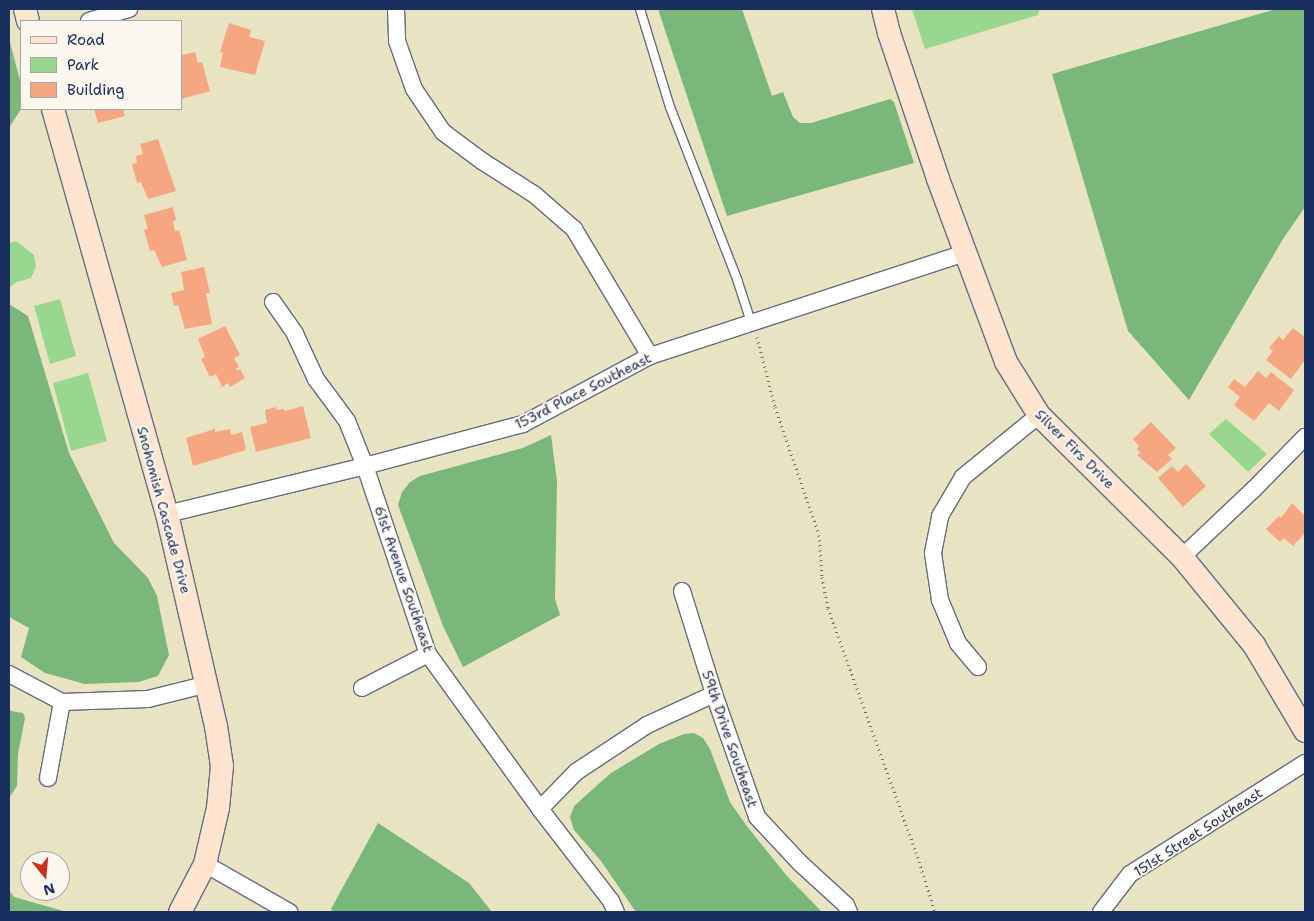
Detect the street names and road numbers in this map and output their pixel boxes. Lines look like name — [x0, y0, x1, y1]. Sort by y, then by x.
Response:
street label: 153rd Place Southeast — [512, 349, 654, 433]
street label: Silver Firs Drive — [1032, 406, 1118, 492]
street label: Snohomish Cascade Drive — [134, 425, 194, 595]
street label: 61st Avenue Southeast — [371, 504, 437, 654]
street label: 59th Drive Southeast — [699, 668, 761, 810]
street label: 151st Street Southeast — [1130, 784, 1266, 880]

